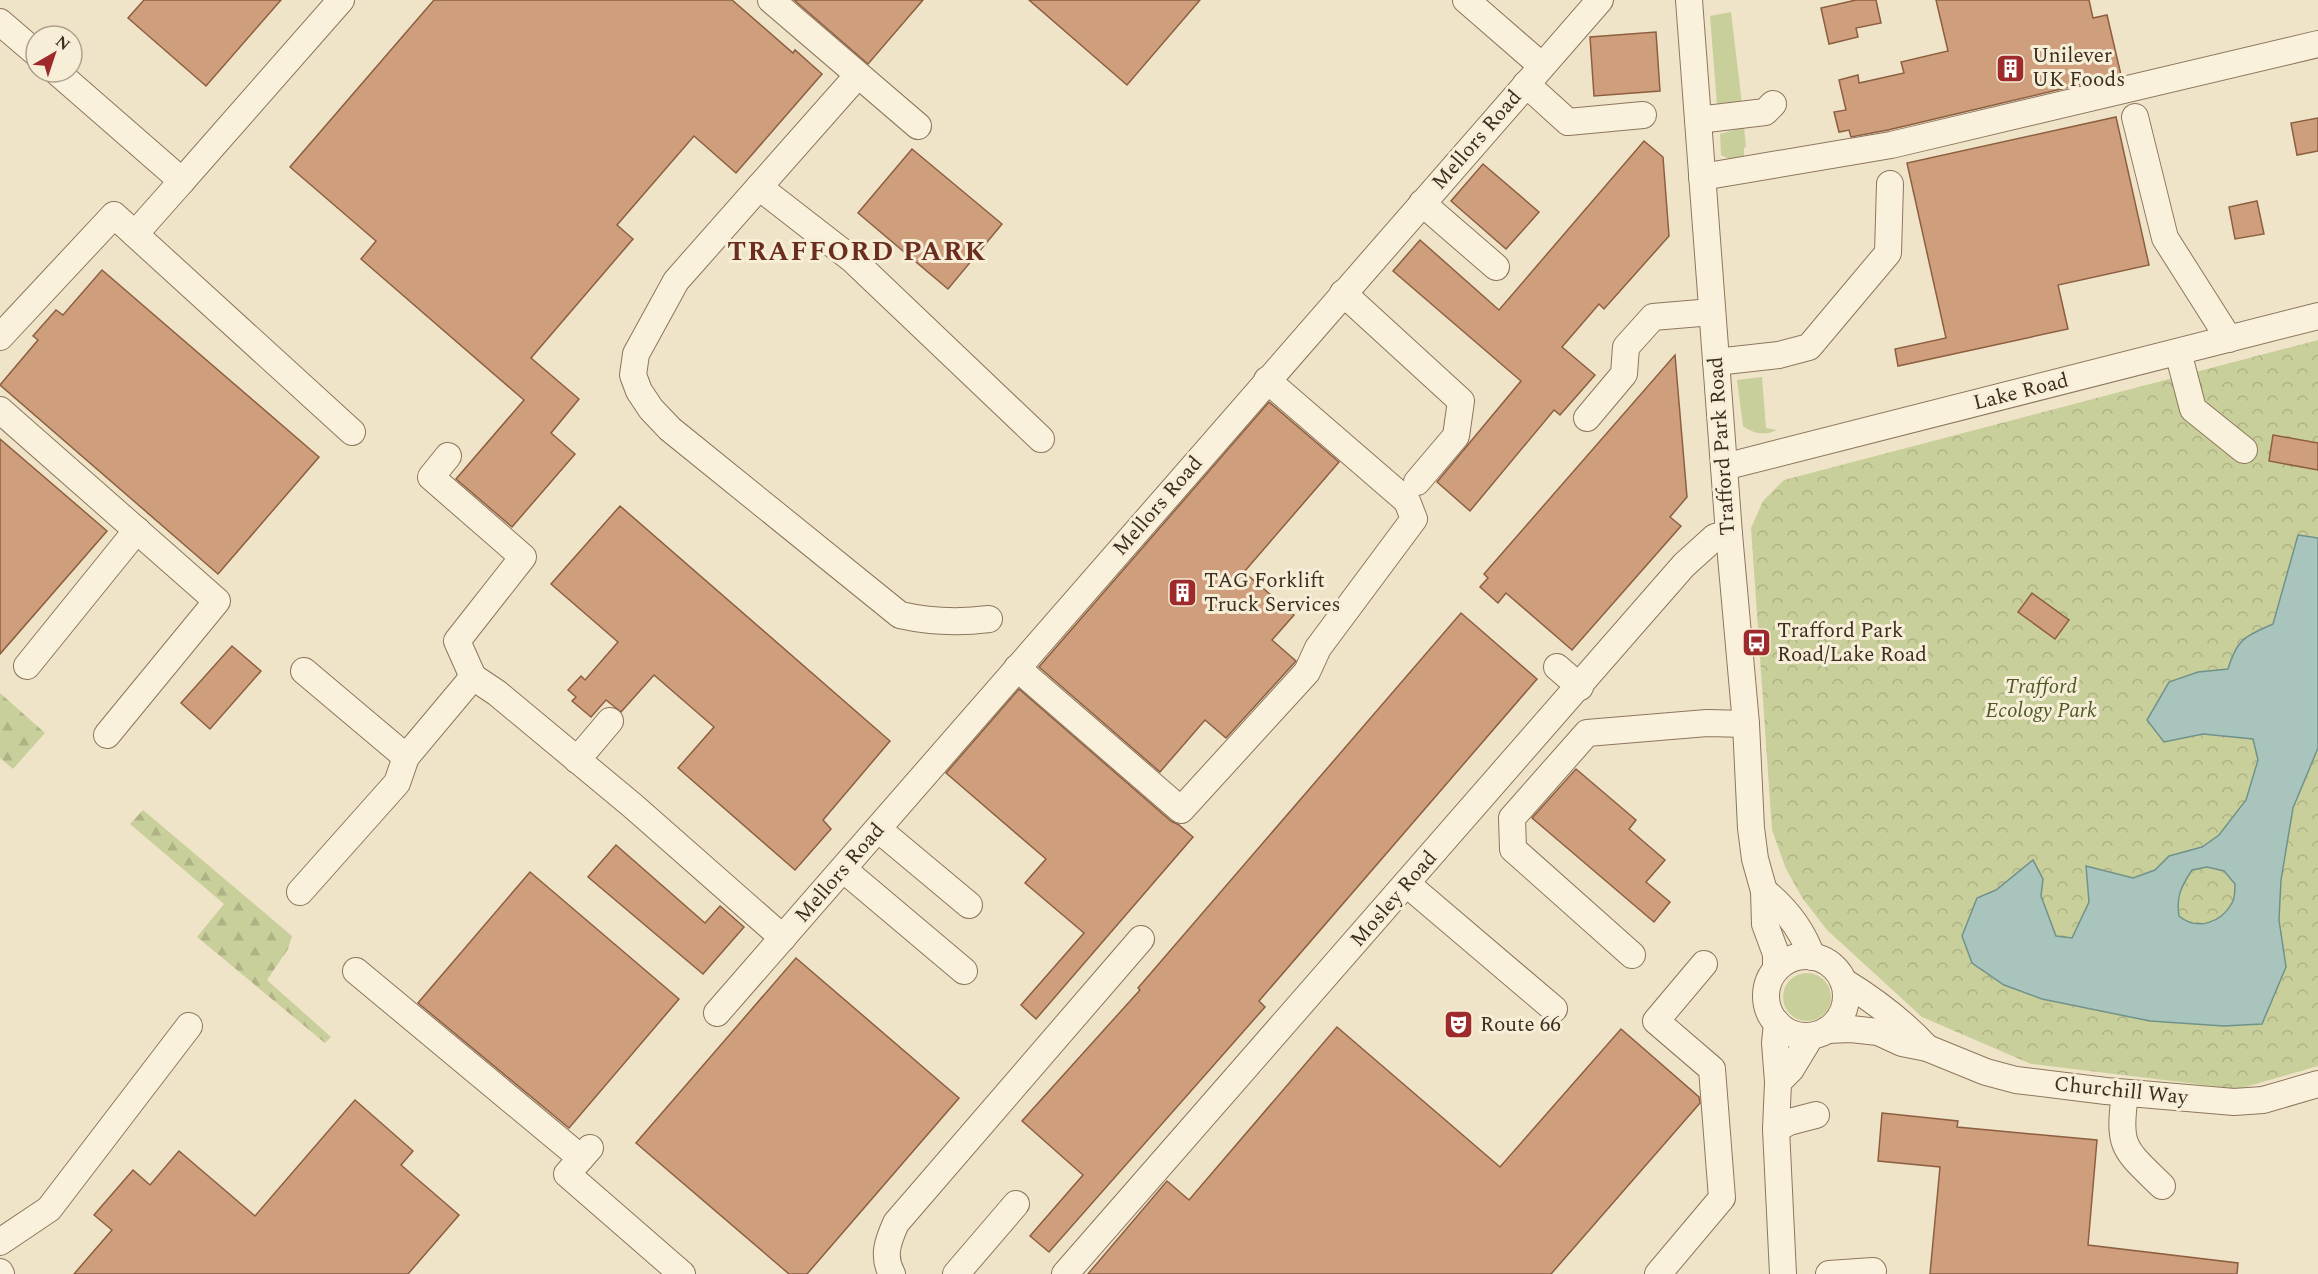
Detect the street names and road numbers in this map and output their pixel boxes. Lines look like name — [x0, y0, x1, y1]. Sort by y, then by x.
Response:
street label: Mellors Road — [1424, 83, 1530, 197]
street label: Trafford Park Road — [1700, 356, 1744, 536]
street label: Lake Road — [1970, 365, 2072, 419]
street label: Mellors Road — [1105, 449, 1211, 563]
street label: Mellors Road — [787, 816, 893, 930]
street label: Mosley Road — [1343, 843, 1445, 955]
street label: Churchill Way — [2053, 1068, 2190, 1114]

